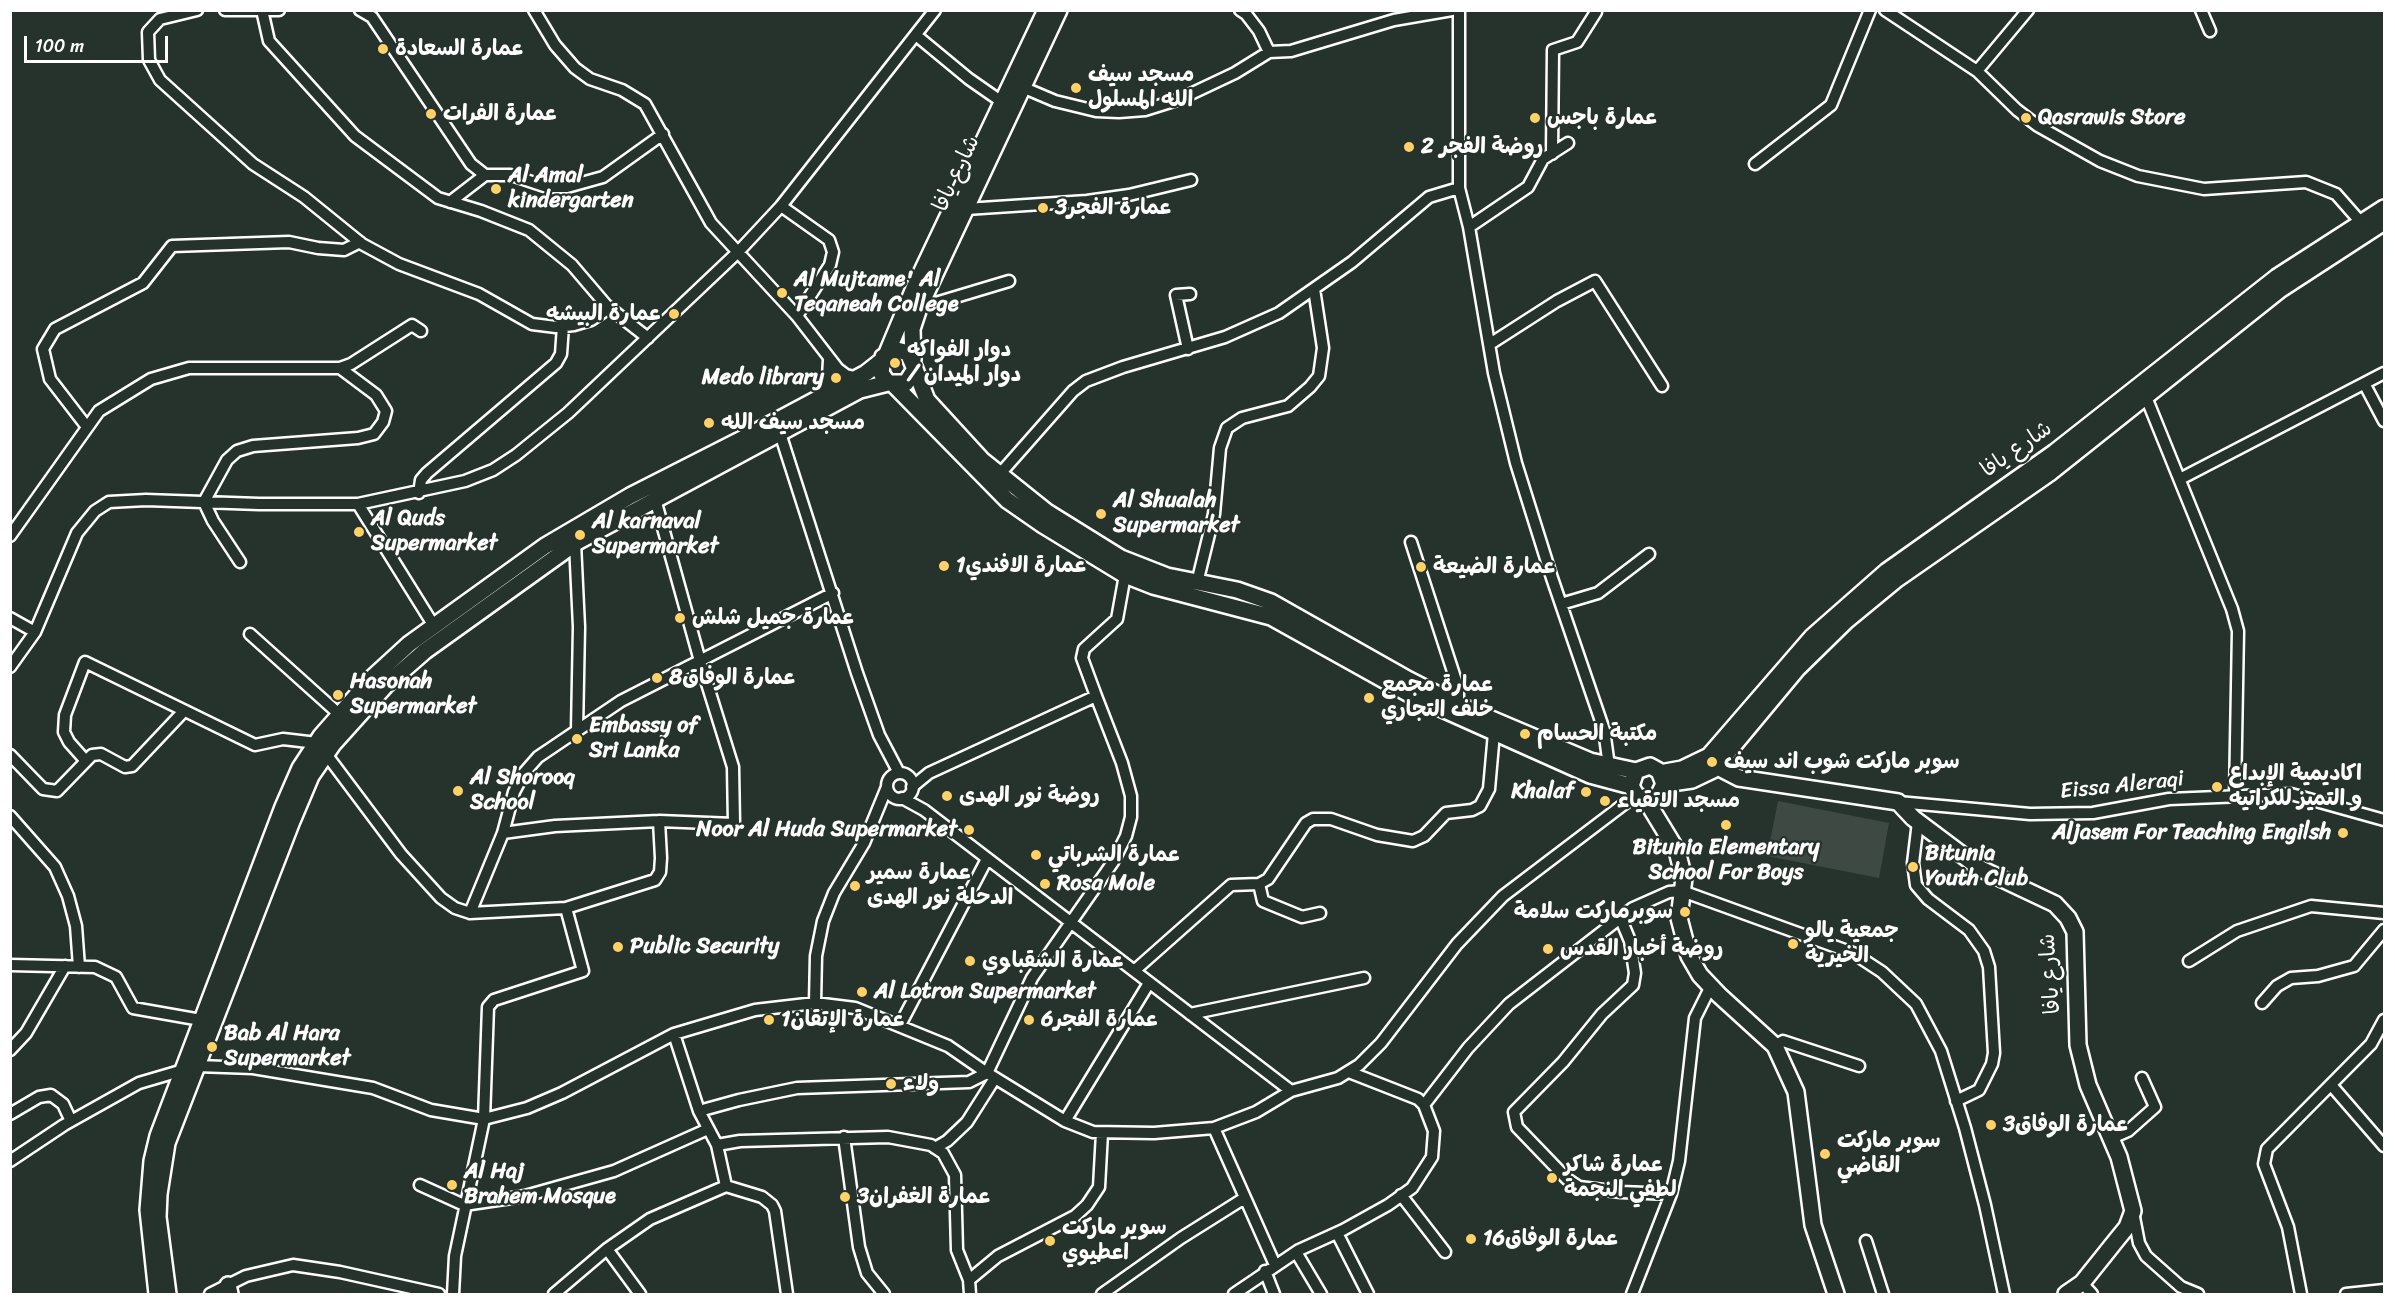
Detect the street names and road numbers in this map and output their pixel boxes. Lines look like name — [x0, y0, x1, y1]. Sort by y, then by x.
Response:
street label: شارع يافا — [928, 132, 986, 216]
street label: شارع يافا — [1976, 416, 2058, 484]
street label: Eissa Aleraqi — [2059, 766, 2185, 806]
street label: شارع يافا — [2035, 933, 2067, 1015]

